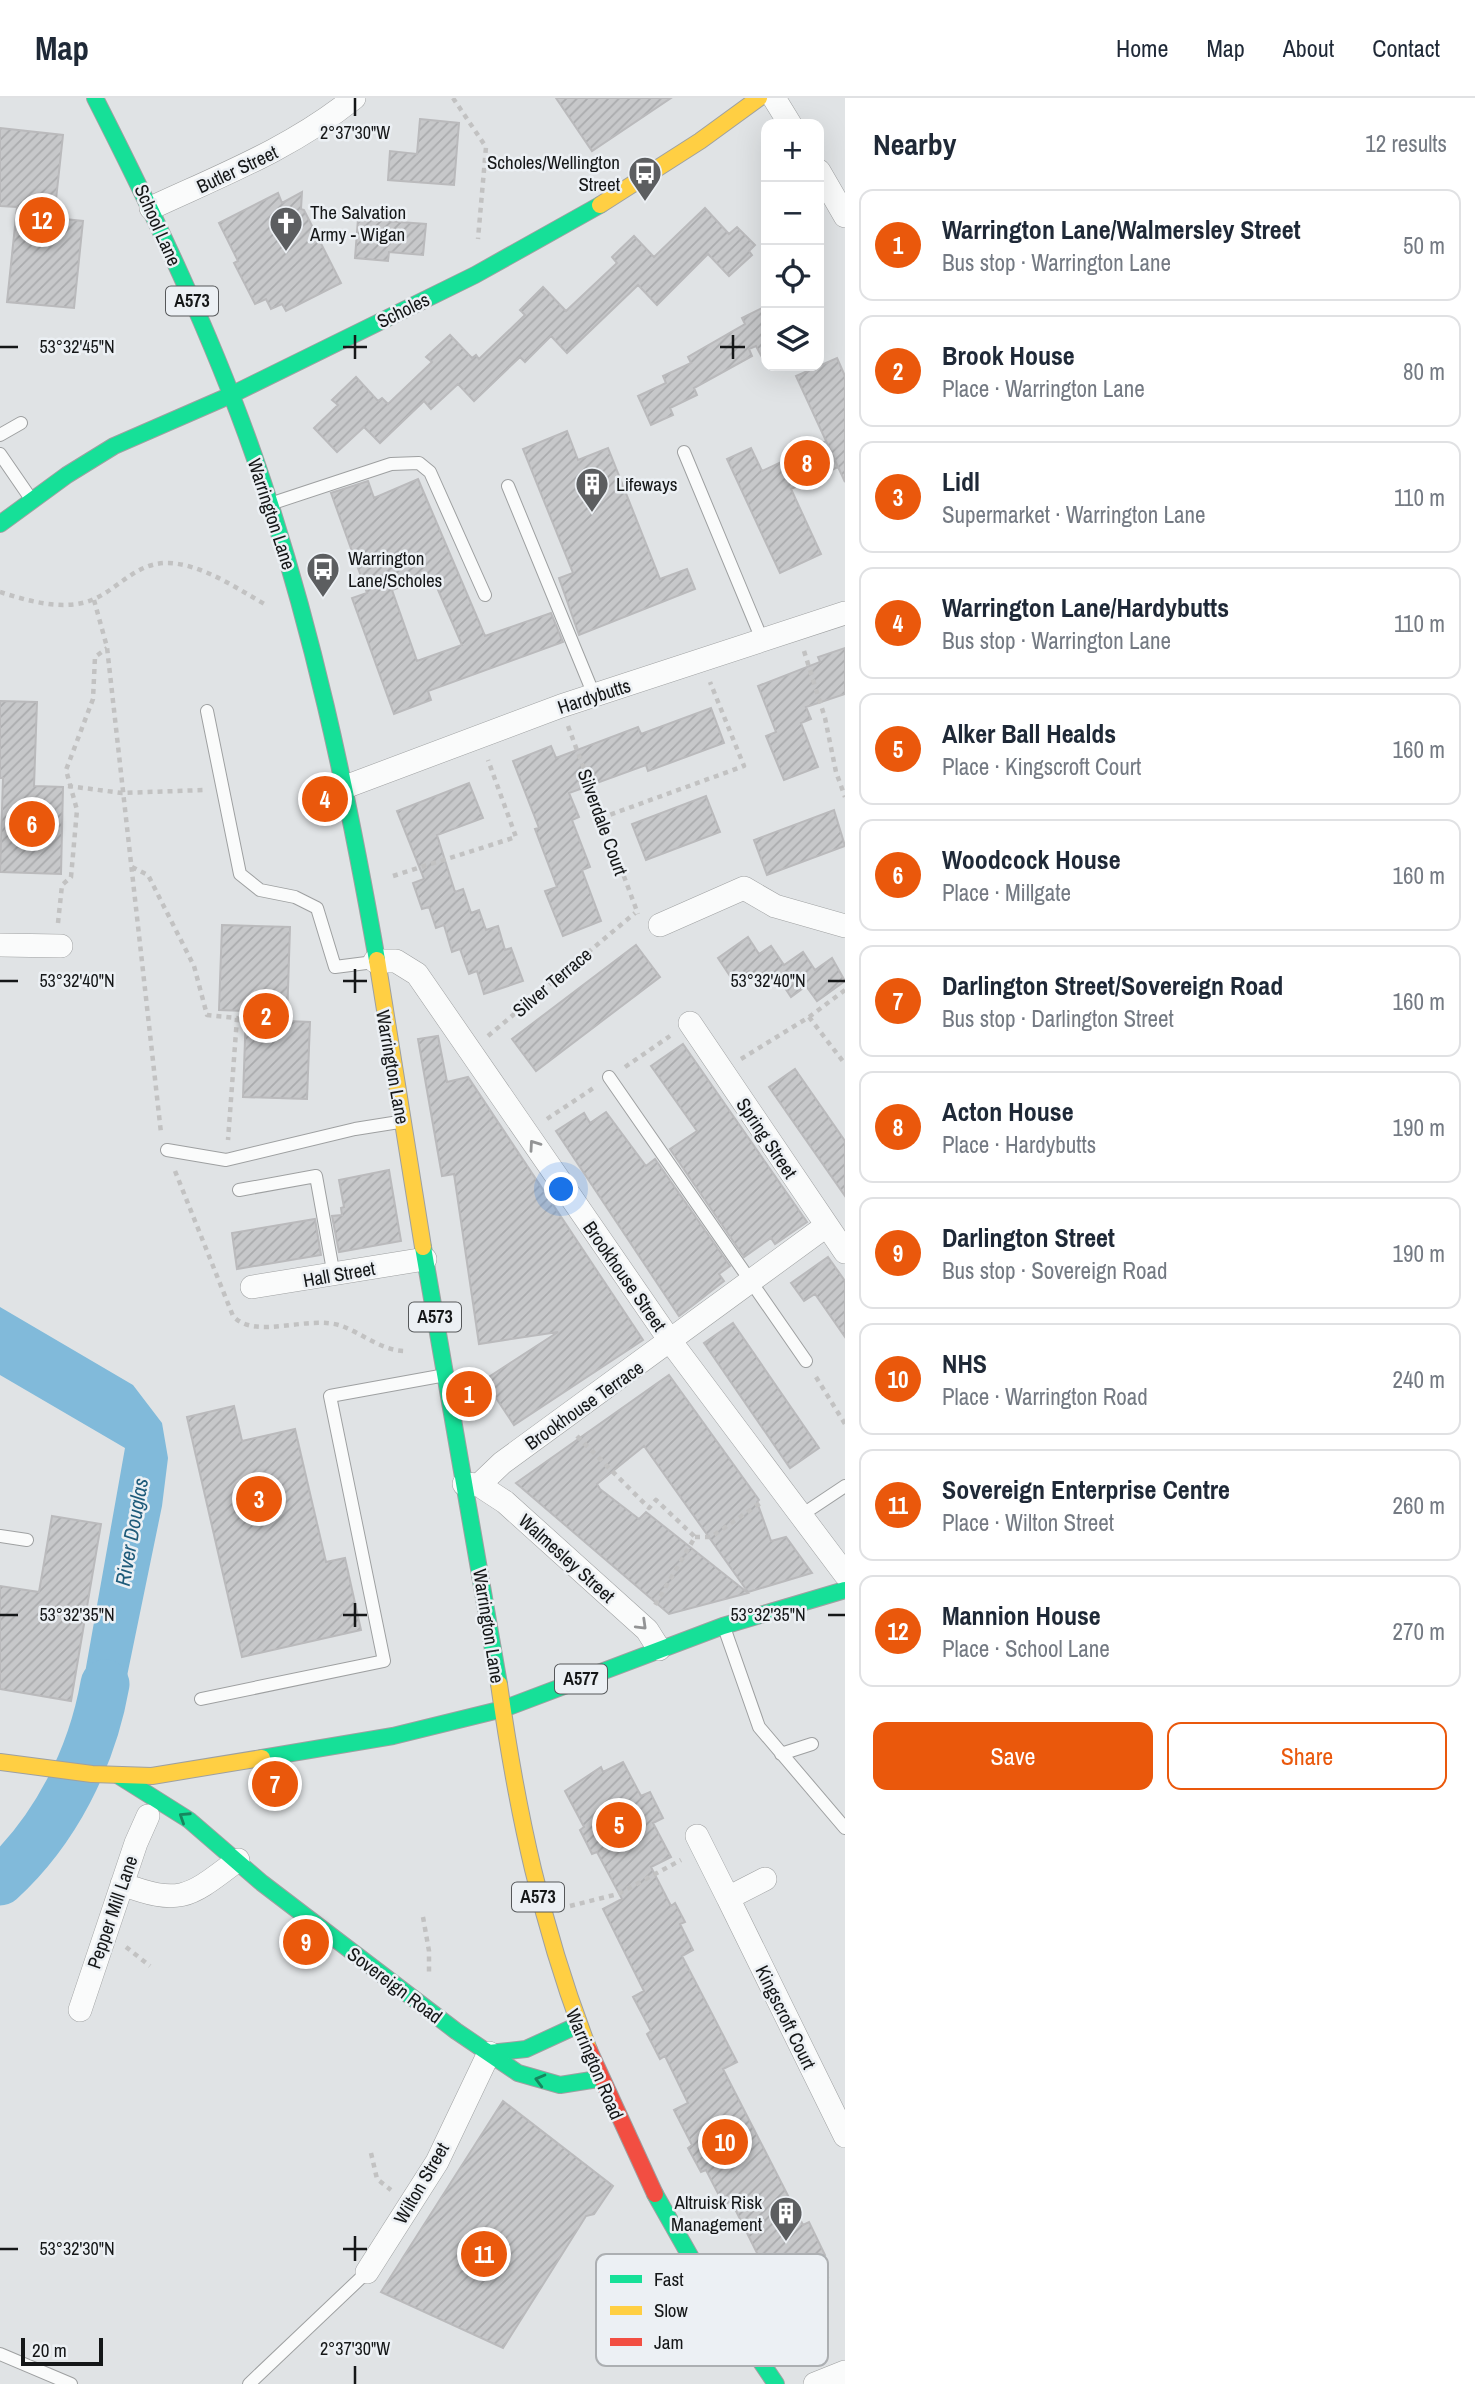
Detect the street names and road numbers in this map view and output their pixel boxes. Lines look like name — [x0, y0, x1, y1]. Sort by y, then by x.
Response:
street label: Butler Street — [192, 139, 282, 199]
street label: School Lane — [129, 180, 187, 270]
road number: A573 — [166, 286, 218, 316]
street label: Scholes — [372, 286, 434, 334]
street label: Warrington Lane — [242, 455, 302, 573]
street label: Hardybutts — [554, 672, 634, 720]
street label: Silverdale Court — [572, 765, 635, 880]
street label: Silver Terrace — [507, 941, 597, 1023]
street label: Warrington Lane — [370, 1008, 416, 1126]
street label: Spring Street — [731, 1093, 804, 1184]
street label: Brookhouse Street — [577, 1216, 673, 1337]
street label: Hall Street — [301, 1255, 378, 1293]
road number: A573 — [409, 1302, 461, 1332]
street label: Brookhouse Terrace — [520, 1354, 648, 1456]
street label: Walmesley Street — [513, 1508, 621, 1609]
street label: Warrington Lane — [467, 1567, 511, 1685]
road number: A577 — [555, 1664, 607, 1694]
street label: Pepper Mill Lane — [81, 1852, 143, 1972]
road number: A573 — [512, 1882, 564, 1912]
street label: Sovereign Road — [342, 1941, 448, 2029]
street label: Kingscroft Court — [750, 1961, 823, 2074]
street label: Warrington Road — [560, 2005, 630, 2123]
street label: Wilton Street — [387, 2137, 455, 2228]

